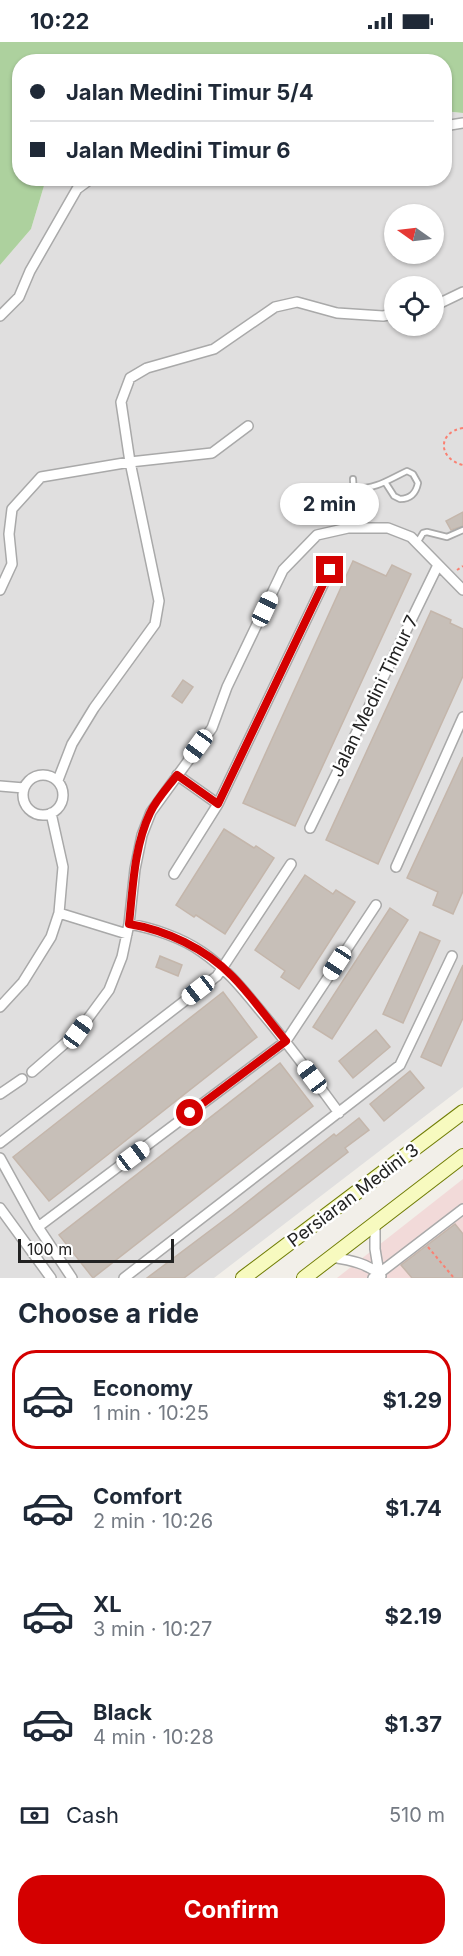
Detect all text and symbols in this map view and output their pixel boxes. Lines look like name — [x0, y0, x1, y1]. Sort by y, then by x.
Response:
text: 10:22 — [30, 8, 89, 34]
text: Jalan Medini Timur 5/4 — [66, 79, 314, 105]
text: Jalan Medini Timur 6 — [66, 137, 290, 163]
north arrow — [384, 204, 444, 264]
map controls — [384, 204, 444, 336]
button: locate — [384, 276, 444, 336]
callout: 2 min — [280, 483, 380, 525]
text: 2 min — [303, 492, 356, 516]
route end — [316, 556, 343, 583]
car — [249, 589, 281, 629]
street label: Jalan Medini Timur 7 — [326, 612, 422, 780]
car — [180, 726, 216, 766]
car — [320, 943, 354, 983]
car — [178, 972, 218, 1008]
car — [60, 1012, 96, 1052]
car — [294, 1057, 330, 1097]
route start — [176, 1099, 203, 1126]
car — [113, 1138, 153, 1174]
street label: Persiaran Medini 3 — [283, 1139, 423, 1251]
scale bar — [18, 1236, 174, 1264]
text: 100 m — [27, 1239, 72, 1259]
text: Choose a ride — [18, 1297, 199, 1330]
icon: car — [21, 1373, 75, 1427]
text: Economy — [93, 1375, 193, 1401]
text: $1.29 — [383, 1387, 442, 1413]
text: 1 min · 10:25 — [93, 1401, 209, 1425]
icon: car — [21, 1481, 75, 1535]
text: Comfort — [93, 1483, 182, 1509]
text: $1.74 — [385, 1495, 442, 1521]
text: 2 min · 10:26 — [93, 1509, 213, 1533]
icon: car — [21, 1589, 75, 1643]
text: XL — [93, 1591, 122, 1617]
text: $2.19 — [385, 1603, 442, 1629]
text: 3 min · 10:27 — [93, 1617, 212, 1641]
icon: car — [21, 1697, 75, 1751]
text: Black — [93, 1699, 152, 1725]
text: $1.37 — [384, 1711, 442, 1737]
text: 4 min · 10:28 — [93, 1725, 214, 1749]
icon: cash — [18, 1799, 51, 1832]
text: Cash — [66, 1802, 119, 1828]
text: 510 m — [389, 1803, 445, 1827]
button: Confirm — [18, 1875, 445, 1944]

